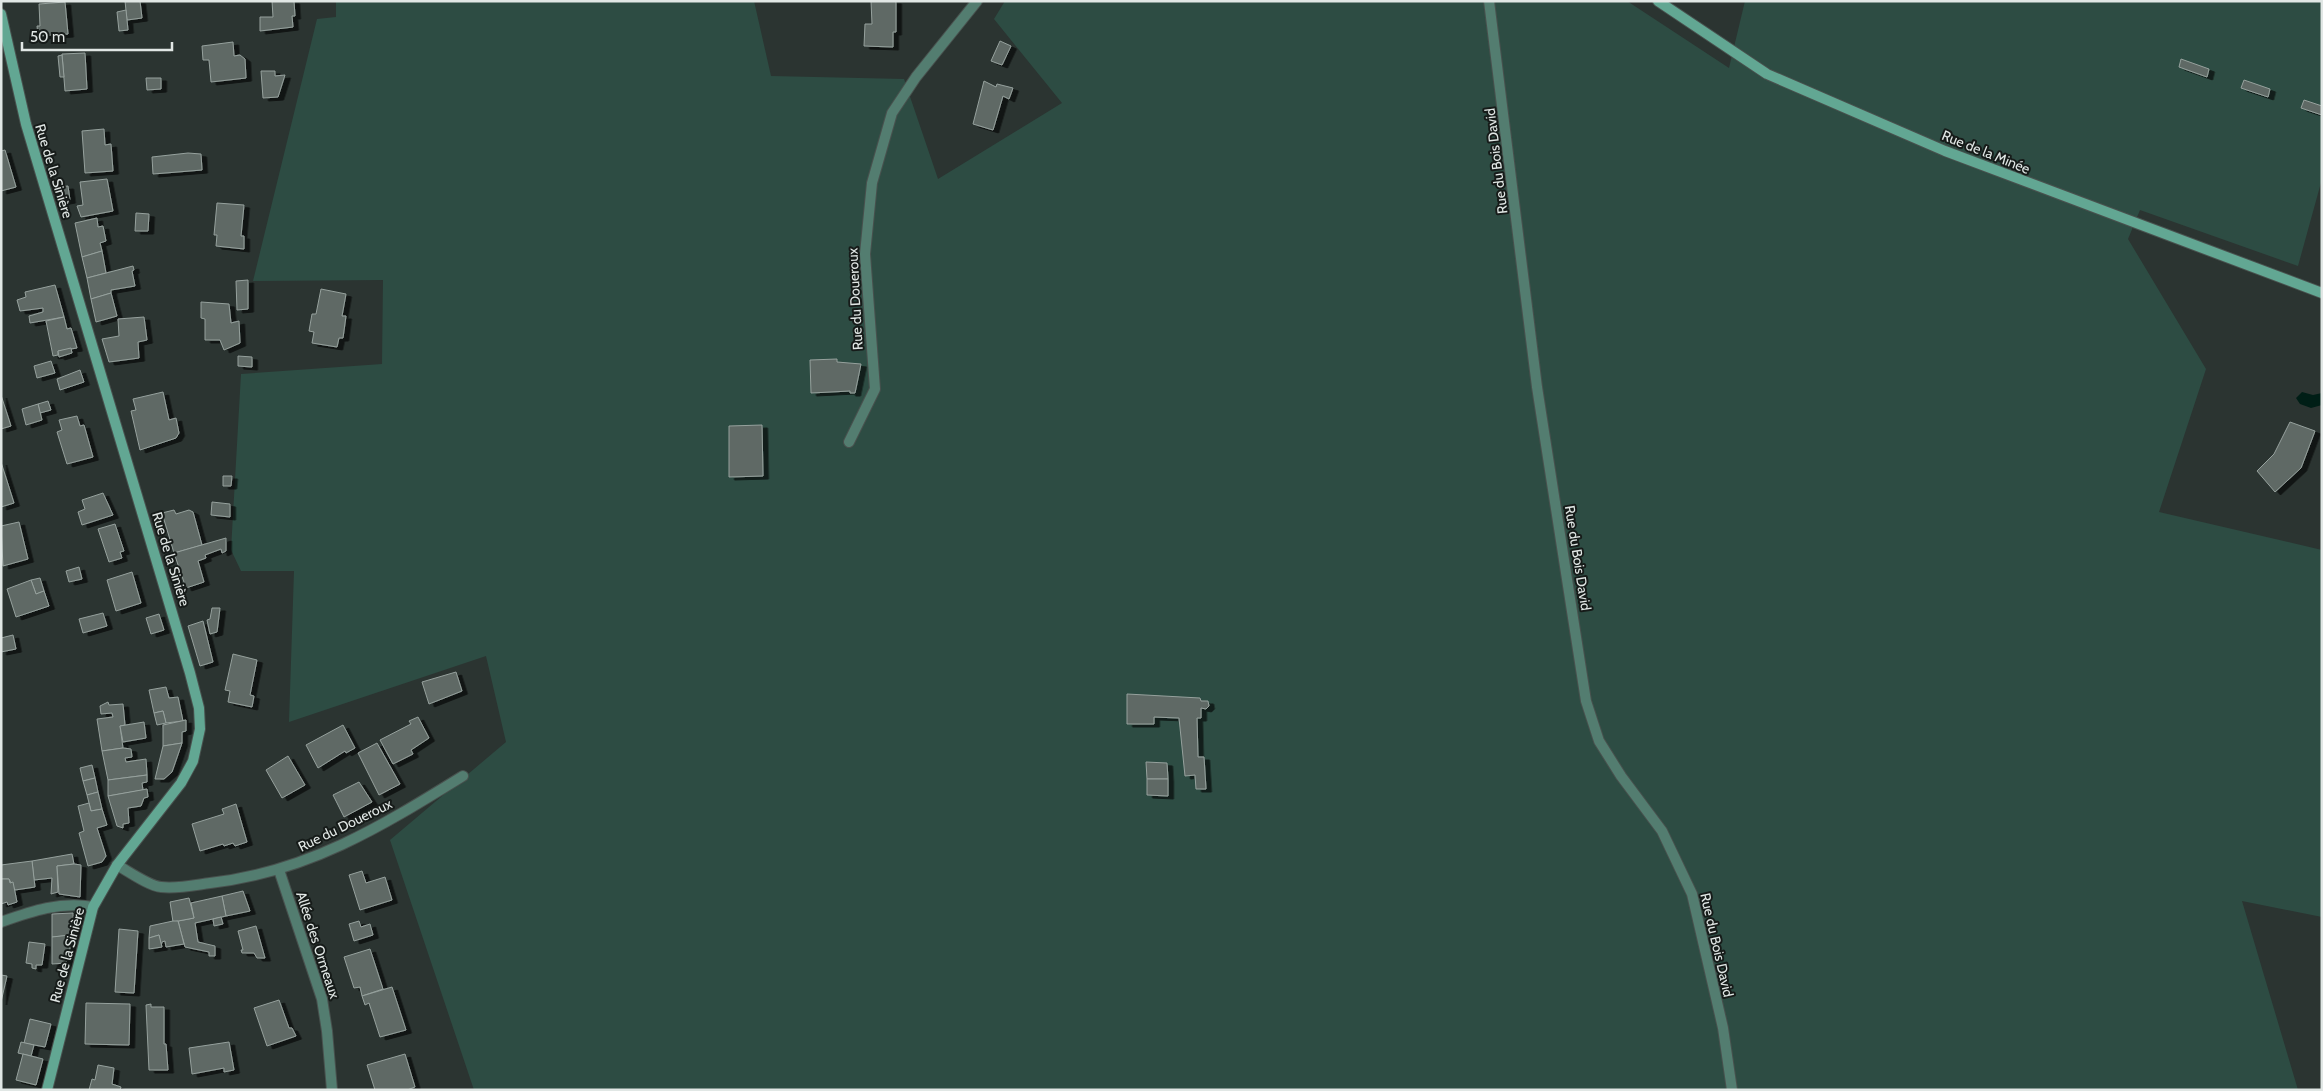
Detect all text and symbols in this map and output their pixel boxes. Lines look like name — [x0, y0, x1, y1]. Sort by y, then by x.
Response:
scale bar — [22, 20, 172, 52]
text: 50 m — [30, 28, 65, 46]
street label: Rue du Bois David — [1481, 107, 1511, 215]
street label: Rue de la Sinière — [31, 122, 77, 220]
street label: Rue de la Minée — [1939, 126, 2033, 178]
street label: Rue du Doueroux — [843, 247, 867, 351]
street label: Rue du Bois David — [1561, 504, 1595, 612]
street label: Rue de la Sinière — [148, 510, 194, 608]
street label: Rue du Doueroux — [295, 794, 395, 856]
street label: Allée des Ormeaux — [292, 889, 344, 1001]
street label: Rue du Bois David — [1696, 891, 1738, 999]
street label: Rue de la Sinière — [46, 906, 88, 1004]

